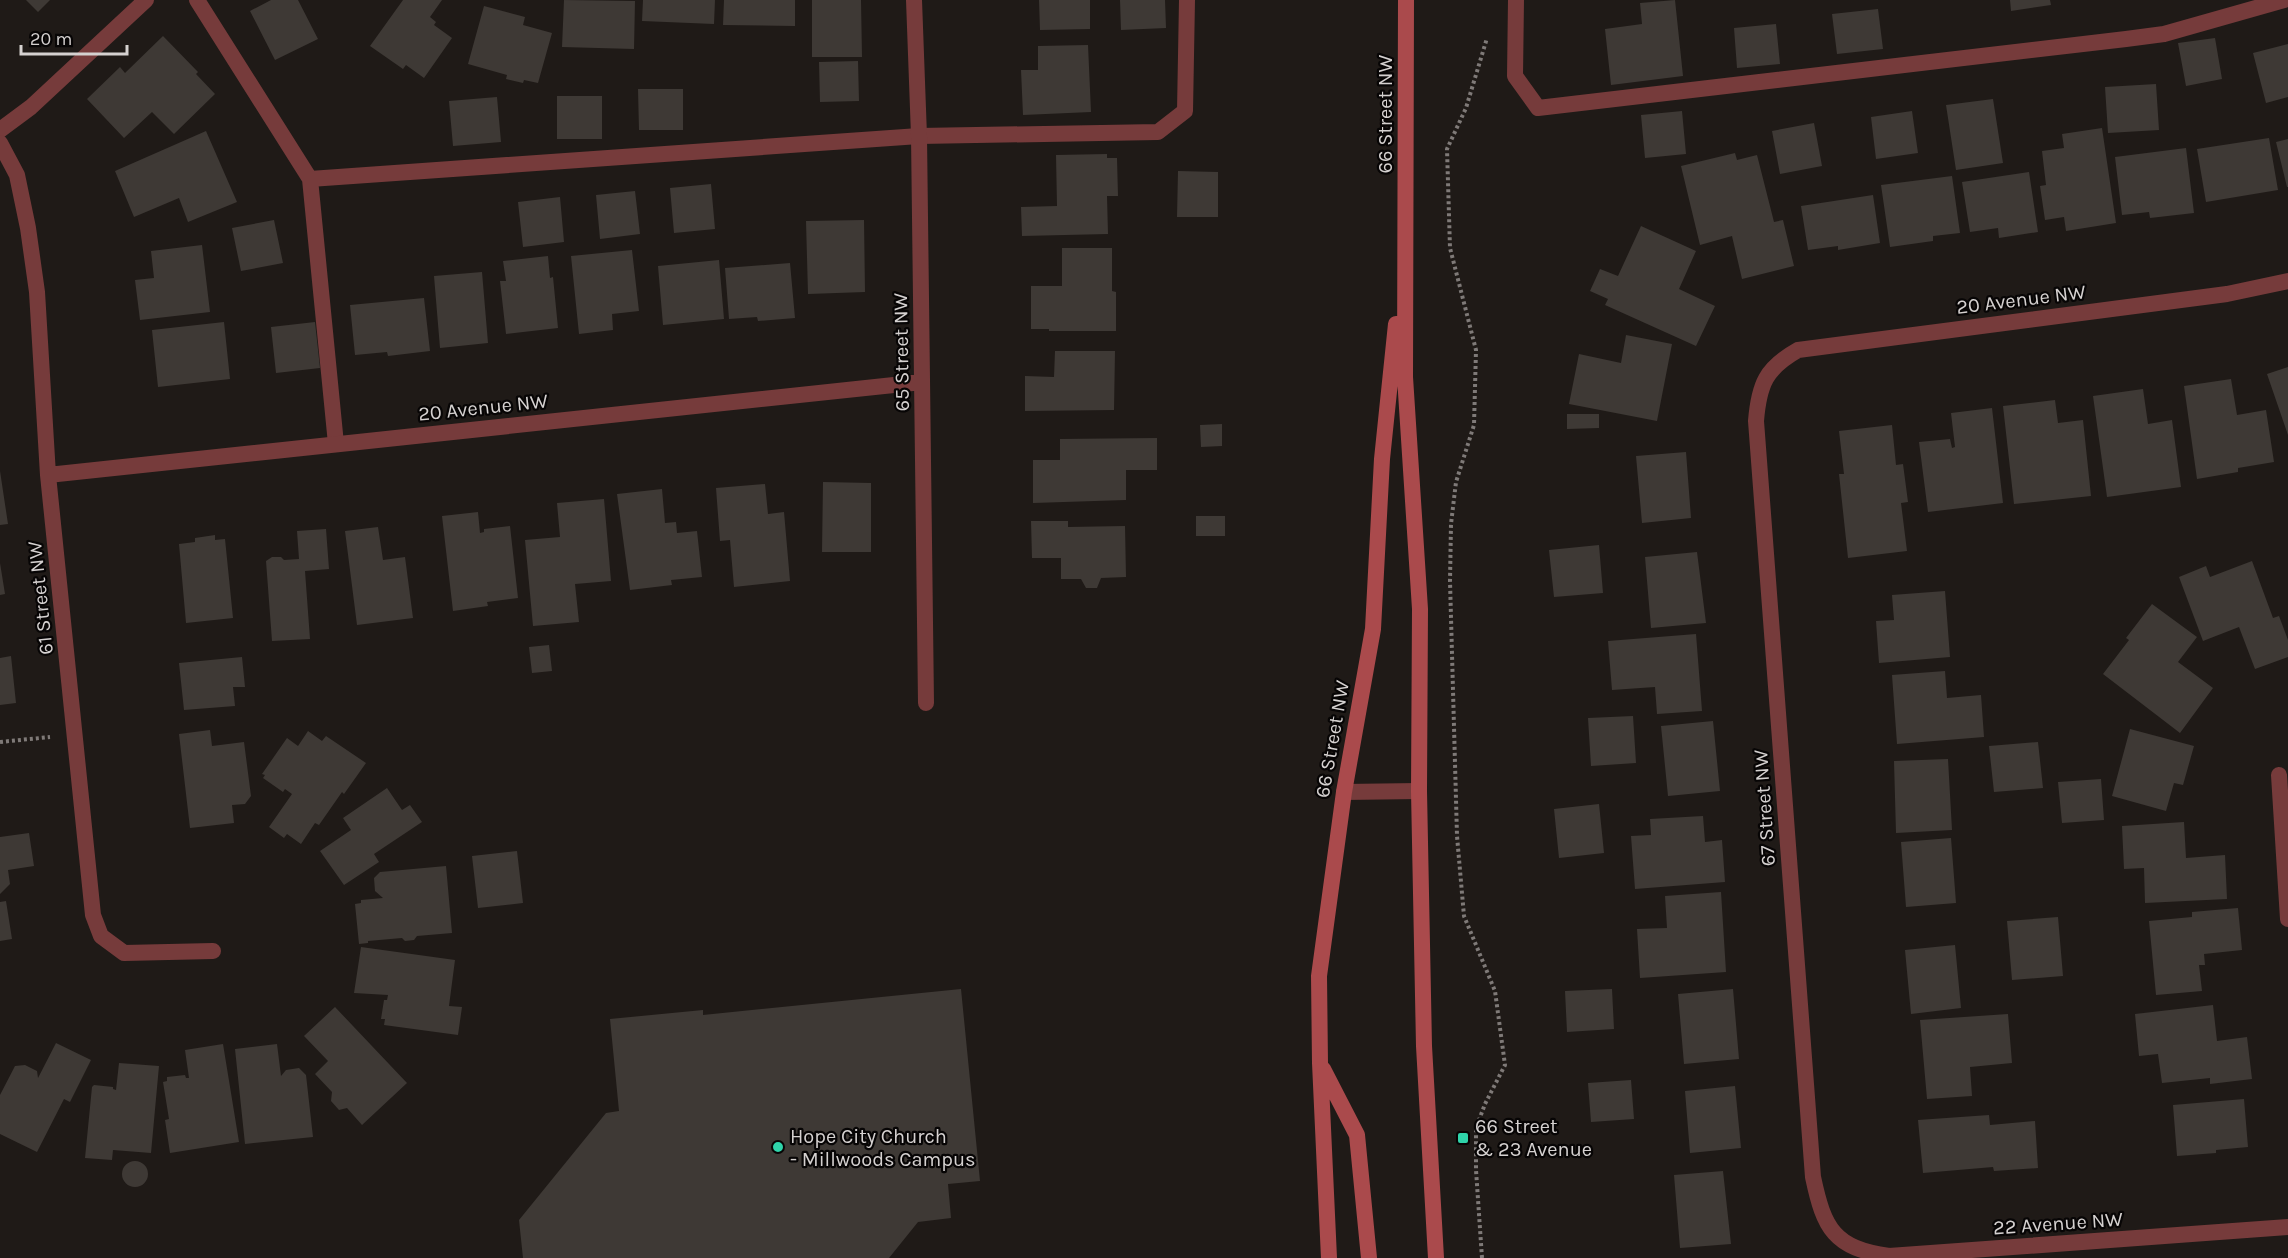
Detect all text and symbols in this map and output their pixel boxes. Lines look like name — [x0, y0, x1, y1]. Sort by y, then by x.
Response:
scale bar — [21, 18, 128, 56]
text: 20 m — [30, 28, 72, 50]
street label: 66 Street NW — [1374, 54, 1397, 173]
street label: 20 Avenue NW — [1955, 280, 2087, 319]
street label: 65 Street NW — [889, 292, 914, 412]
street label: 20 Avenue NW — [417, 389, 549, 426]
street label: 61 Street NW — [23, 540, 58, 656]
street label: 66 Street NW — [1311, 678, 1354, 800]
street label: 67 Street NW — [1749, 749, 1780, 867]
place label: 66 Street & 23 Avenue — [1475, 1115, 1592, 1161]
place label: Hope City Church - Millwoods Campus — [790, 1125, 976, 1171]
marker: 66 Street & 23 Avenue — [1456, 1131, 1470, 1145]
marker: Hope City Church - Millwoods Campus — [771, 1140, 785, 1154]
street label: 22 Avenue NW — [1992, 1207, 2124, 1240]

